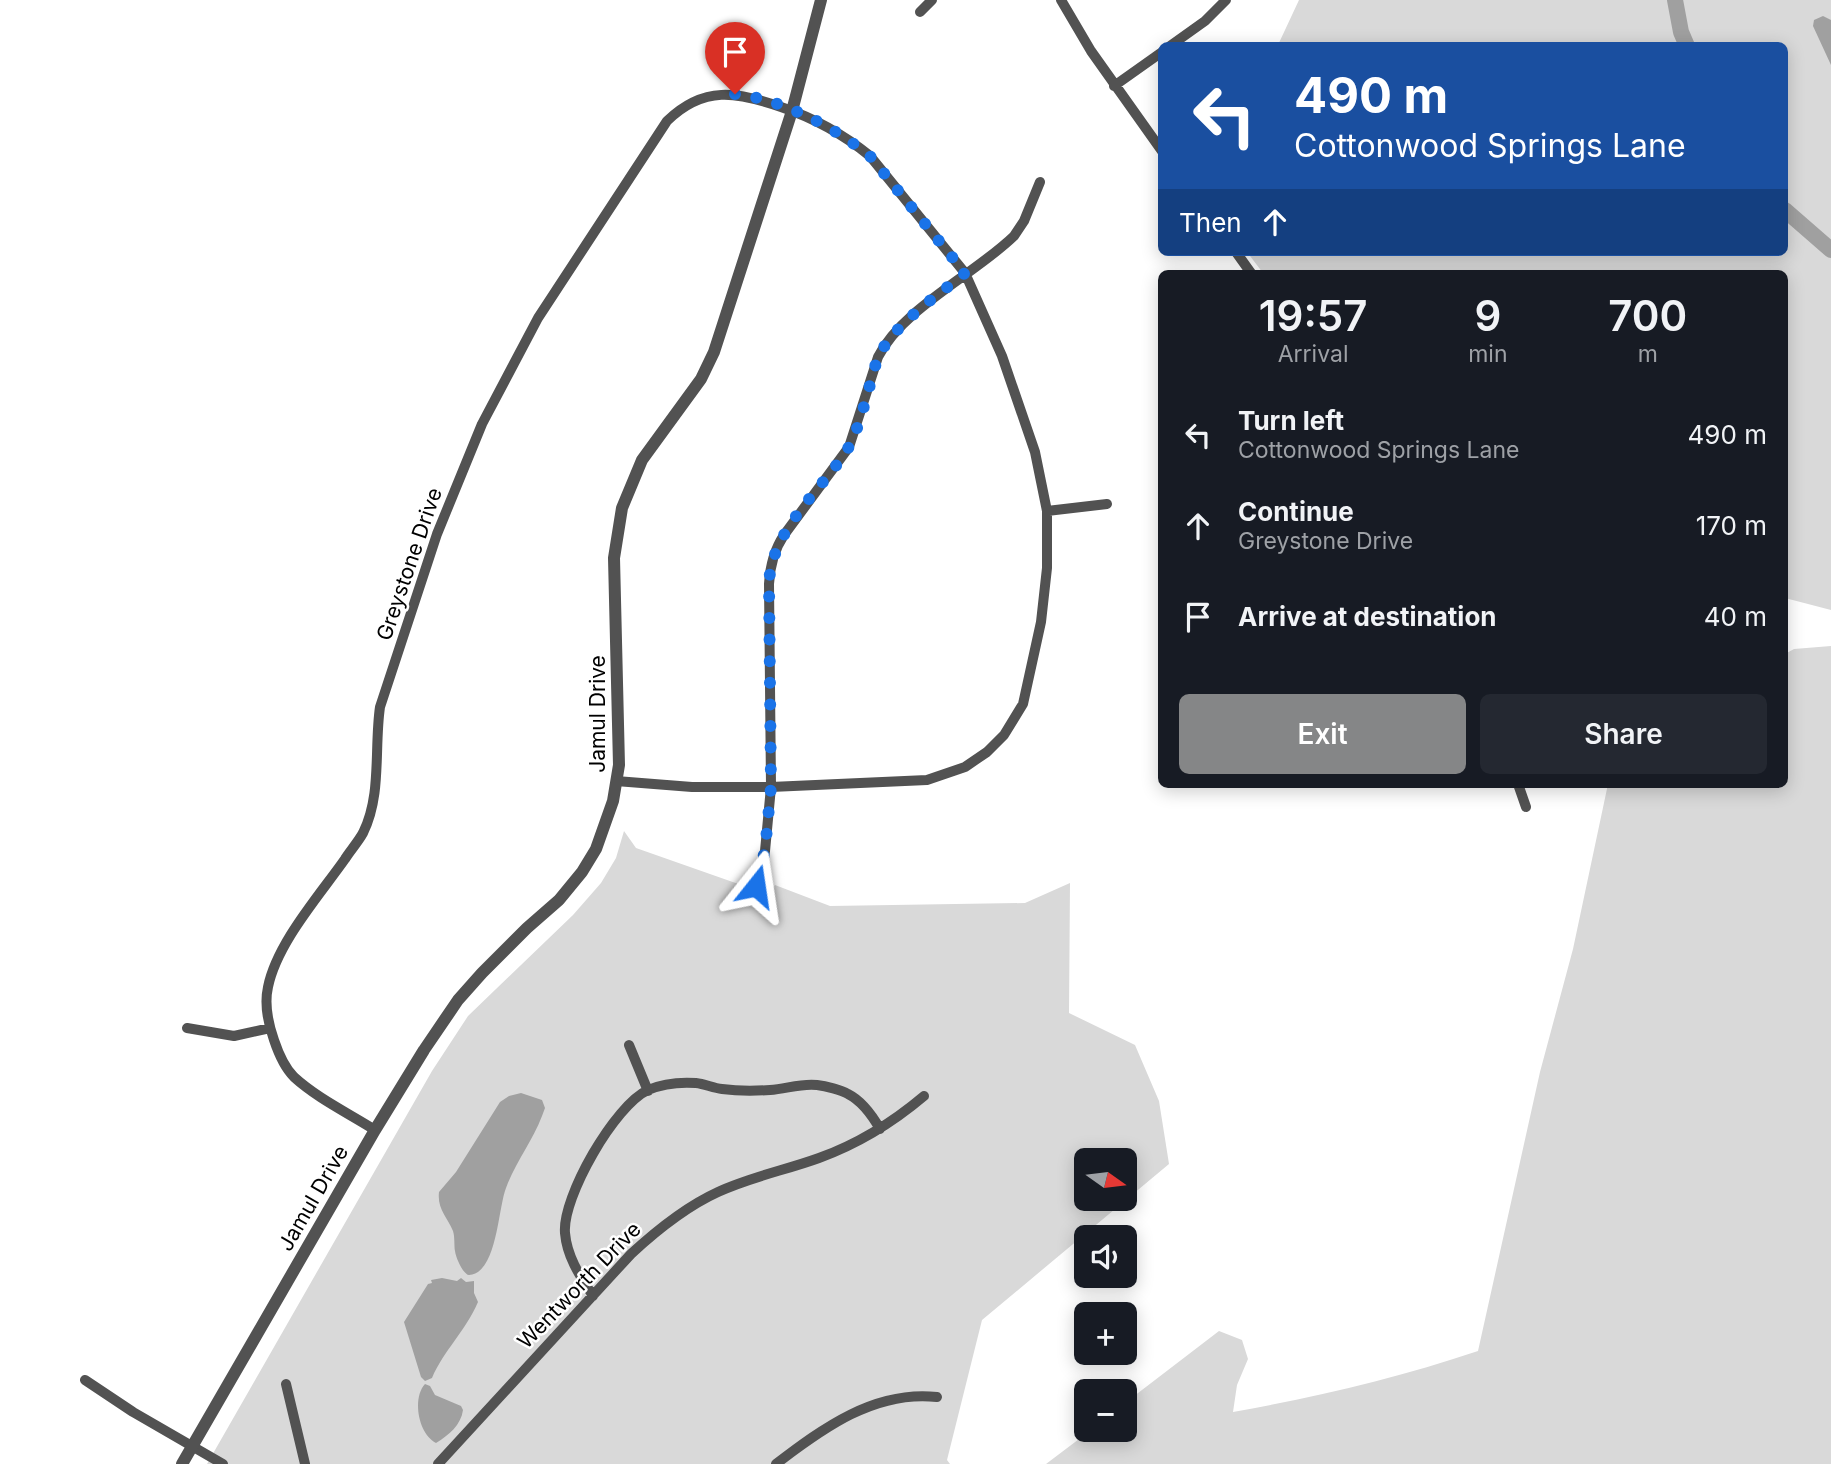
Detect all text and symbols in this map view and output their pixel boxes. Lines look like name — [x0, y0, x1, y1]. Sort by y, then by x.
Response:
pin — [705, 22, 765, 94]
icon: arrive — [716, 33, 754, 71]
text: 490 m — [1294, 66, 1448, 125]
icon: left — [1179, 70, 1270, 161]
text: Cottonwood Springs Lane — [1294, 126, 1686, 165]
icon: ahead — [1256, 203, 1294, 241]
text: Then — [1179, 207, 1242, 238]
text: 19:57 — [1259, 290, 1367, 341]
text: 9 — [1474, 290, 1501, 341]
text: 700 — [1608, 290, 1687, 341]
text: Arrival — [1278, 340, 1348, 368]
text: min — [1468, 340, 1507, 368]
text: m — [1638, 340, 1658, 368]
text: Turn left — [1238, 405, 1344, 436]
icon: left — [1179, 416, 1217, 454]
text: 490 m — [1688, 419, 1767, 450]
text: Cottonwood Springs Lane — [1238, 436, 1519, 464]
street label: Greystone Drive — [371, 484, 447, 644]
text: Continue — [1238, 496, 1354, 527]
icon: ahead — [1179, 507, 1217, 545]
text: 170 m — [1696, 510, 1767, 541]
text: Greystone Drive — [1238, 527, 1413, 555]
icon: arrive — [1179, 598, 1217, 636]
text: Arrive at destination — [1238, 601, 1497, 632]
text: 40 m — [1704, 601, 1767, 632]
street label: Jamul Drive — [585, 655, 610, 773]
button: Exit — [1179, 694, 1466, 774]
button: Share — [1480, 694, 1767, 774]
position arrow — [719, 849, 793, 923]
street label: Jamul Drive — [273, 1141, 353, 1255]
north arrow — [1074, 1148, 1138, 1211]
map controls — [1074, 1148, 1137, 1442]
street label: Wentworth Drive — [512, 1216, 646, 1354]
button: sound — [1074, 1225, 1137, 1288]
button: + — [1074, 1302, 1137, 1365]
button: − — [1074, 1379, 1137, 1442]

